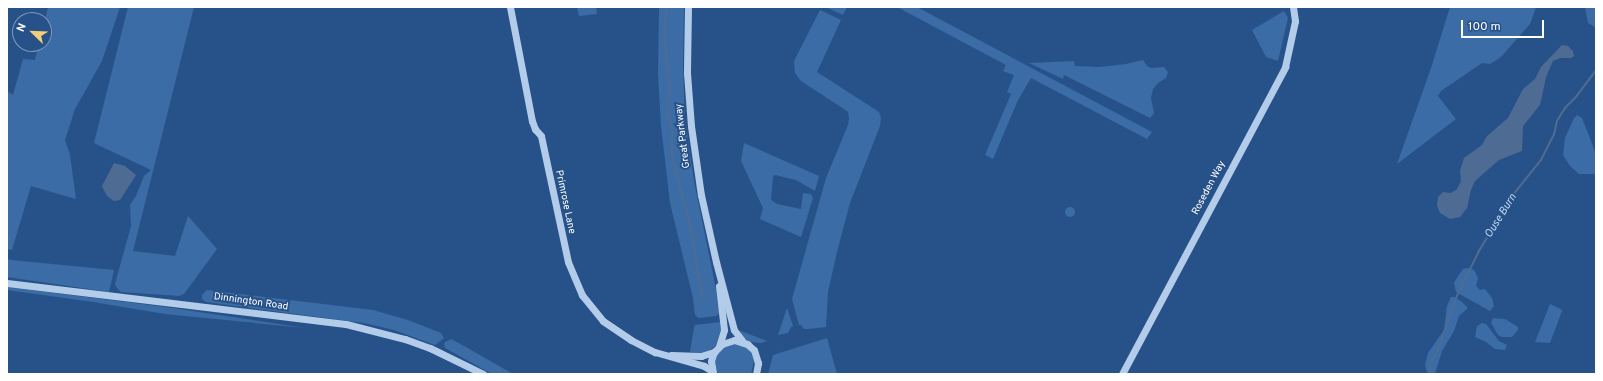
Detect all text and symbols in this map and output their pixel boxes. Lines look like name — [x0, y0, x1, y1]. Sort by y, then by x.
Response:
north arrow — [12, 12, 52, 52]
scale bar — [1463, 12, 1546, 38]
text: 100 m — [1468, 19, 1501, 35]
text: N — [14, 21, 30, 34]
street label: Great Parkway — [673, 103, 693, 169]
street label: Roseden Way — [1190, 159, 1228, 217]
street label: Primrose Lane — [552, 169, 578, 235]
water label: Ouse Burn — [1482, 191, 1520, 241]
street label: Dinnington Road — [213, 291, 289, 313]

